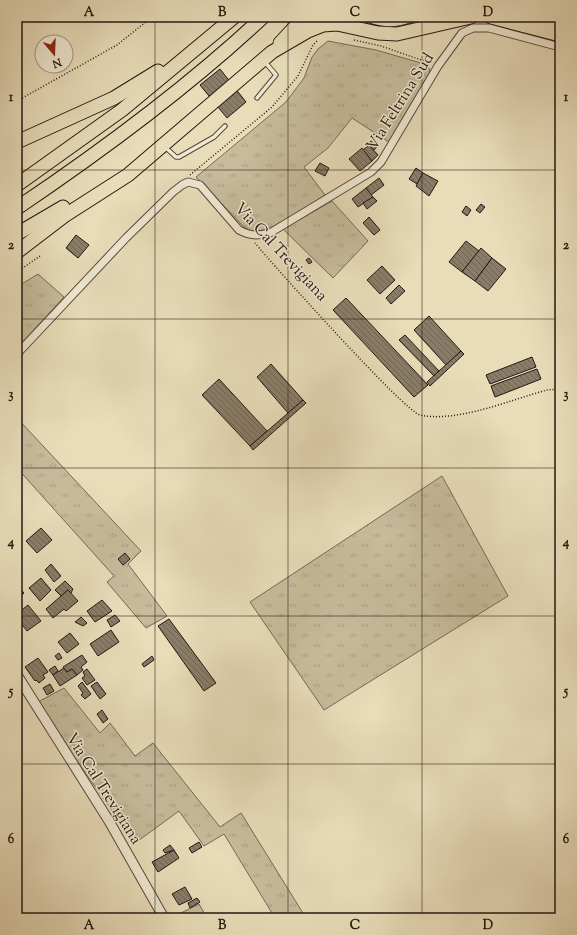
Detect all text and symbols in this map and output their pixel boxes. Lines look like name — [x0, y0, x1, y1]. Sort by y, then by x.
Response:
text: A — [84, 4, 95, 22]
text: B — [218, 4, 227, 22]
text: C — [350, 4, 360, 22]
text: D — [483, 4, 493, 22]
north arrow — [34, 34, 74, 74]
street label: Via Feltrina Sud — [362, 49, 440, 156]
text: N — [50, 53, 65, 72]
text: 1 — [9, 89, 14, 107]
text: 1 — [564, 89, 569, 107]
street label: Via Cal Trevigiana — [228, 198, 333, 308]
text: 2 — [8, 237, 15, 255]
text: 2 — [563, 237, 570, 255]
text: 3 — [8, 386, 14, 404]
text: 3 — [563, 386, 569, 404]
text: 4 — [7, 534, 15, 552]
text: 4 — [562, 534, 570, 552]
text: 5 — [8, 683, 14, 701]
text: 5 — [563, 683, 569, 701]
street label: Via Cal Trevigiana — [59, 729, 147, 850]
text: 6 — [8, 831, 15, 849]
text: 6 — [563, 831, 570, 849]
text: A — [84, 917, 95, 935]
text: B — [218, 917, 227, 935]
text: C — [350, 917, 360, 935]
text: D — [483, 917, 493, 935]

